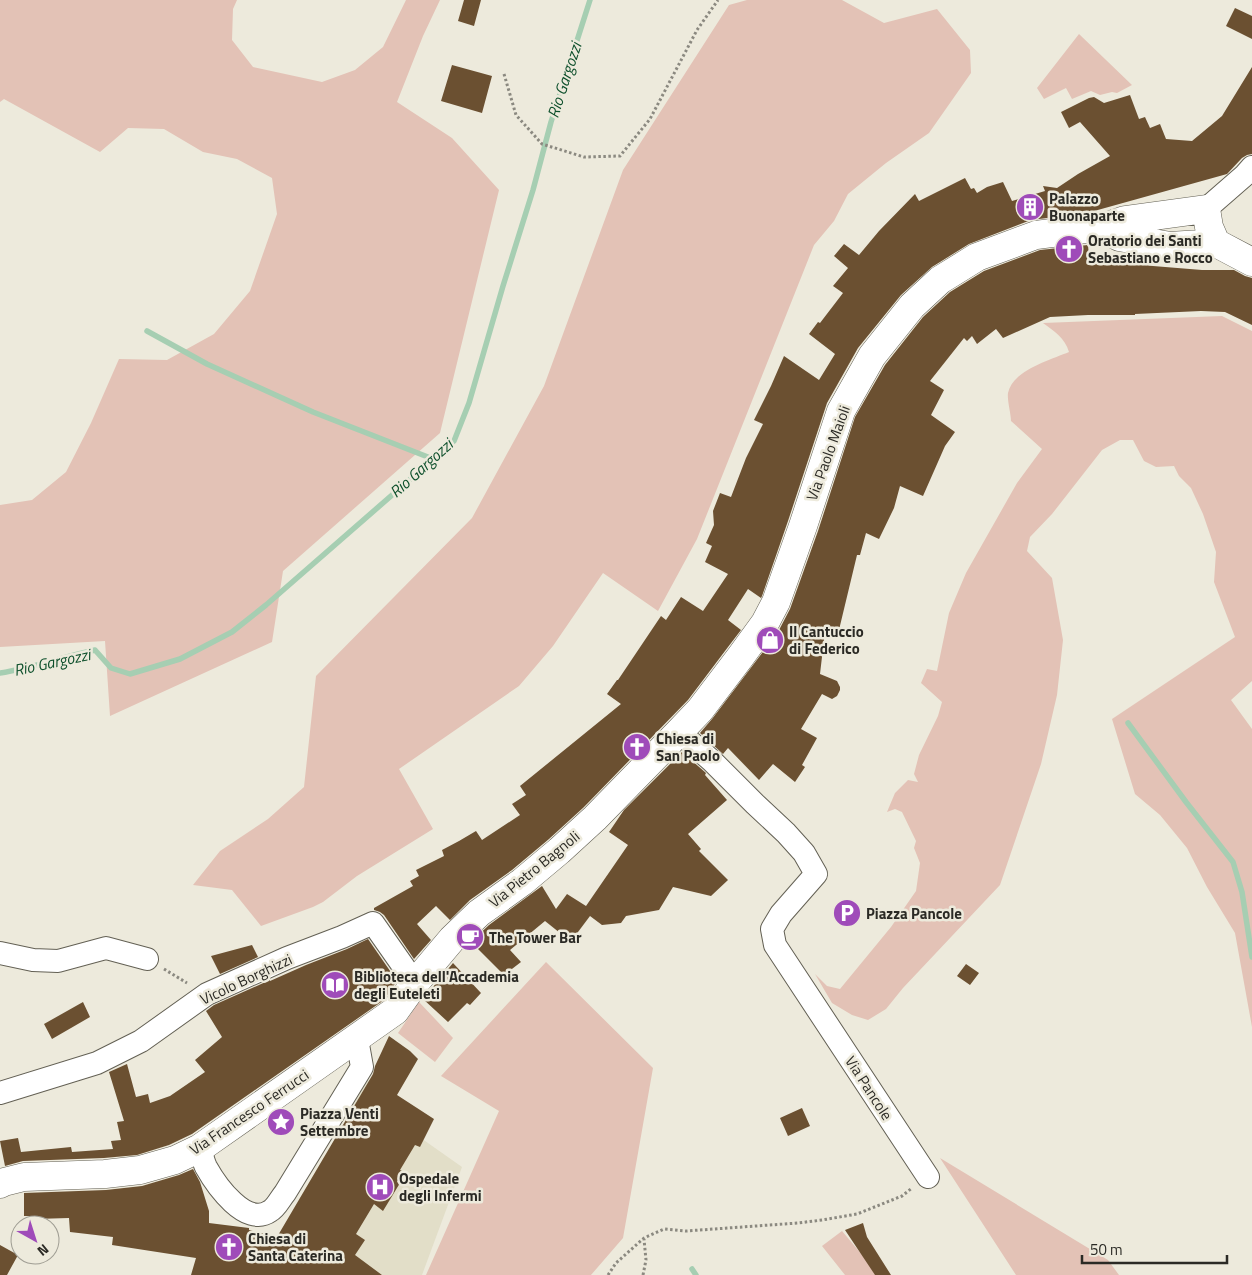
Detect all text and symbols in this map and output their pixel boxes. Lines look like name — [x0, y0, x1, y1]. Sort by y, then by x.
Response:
water label: Rio Gargozzi — [541, 38, 588, 121]
place label: Palazzo Buonaparte — [1049, 187, 1125, 227]
building icon: Palazzo Buonaparte — [1015, 192, 1045, 222]
place label: Oratorio dei Santi Sebastiano e Rocco — [1088, 229, 1213, 269]
church icon: Oratorio dei Santi Sebastiano e Rocco — [1054, 234, 1084, 264]
street label: Via Paolo Maioli — [800, 402, 856, 504]
water label: Rio Gargozzi — [384, 432, 459, 503]
place label: Il Cantuccio di Federico — [789, 620, 864, 660]
shop icon: Il Cantuccio di Federico — [755, 625, 785, 655]
water label: Rio Gargozzi — [11, 642, 94, 682]
place label: Chiesa di San Paolo — [656, 727, 720, 767]
church icon: Chiesa di San Paolo — [622, 732, 652, 762]
street label: Via Pietro Bagnoli — [484, 825, 584, 913]
parking icon: Piazza Pancole — [832, 898, 862, 928]
place label: Piazza Pancole — [866, 902, 962, 925]
cafe icon: The Tower Bar — [455, 922, 485, 952]
place label: The Tower Bar — [489, 926, 582, 949]
street label: Vicolo Borghizzi — [196, 948, 296, 1010]
place label: Biblioteca dell'Accademia degli Euteleti — [354, 965, 519, 1005]
library icon: Biblioteca dell'Accademia degli Euteleti — [320, 970, 350, 1000]
street label: Via Pancole — [840, 1051, 898, 1125]
street label: Via Francesco Ferrucci — [185, 1063, 313, 1161]
place label: Piazza Venti Settembre — [300, 1102, 379, 1142]
place icon: Piazza Venti Settembre — [266, 1107, 296, 1137]
place label: Ospedale degli Infermi — [399, 1167, 482, 1207]
hospital icon: Ospedale degli Infermi — [365, 1172, 395, 1202]
north arrow — [10, 1215, 60, 1265]
place label: Chiesa di Santa Caterina — [248, 1227, 343, 1267]
church icon: Chiesa di Santa Caterina — [214, 1232, 244, 1262]
scale bar — [1082, 1232, 1227, 1264]
text: 50 m — [1090, 1238, 1123, 1261]
text: N — [33, 1239, 54, 1262]

